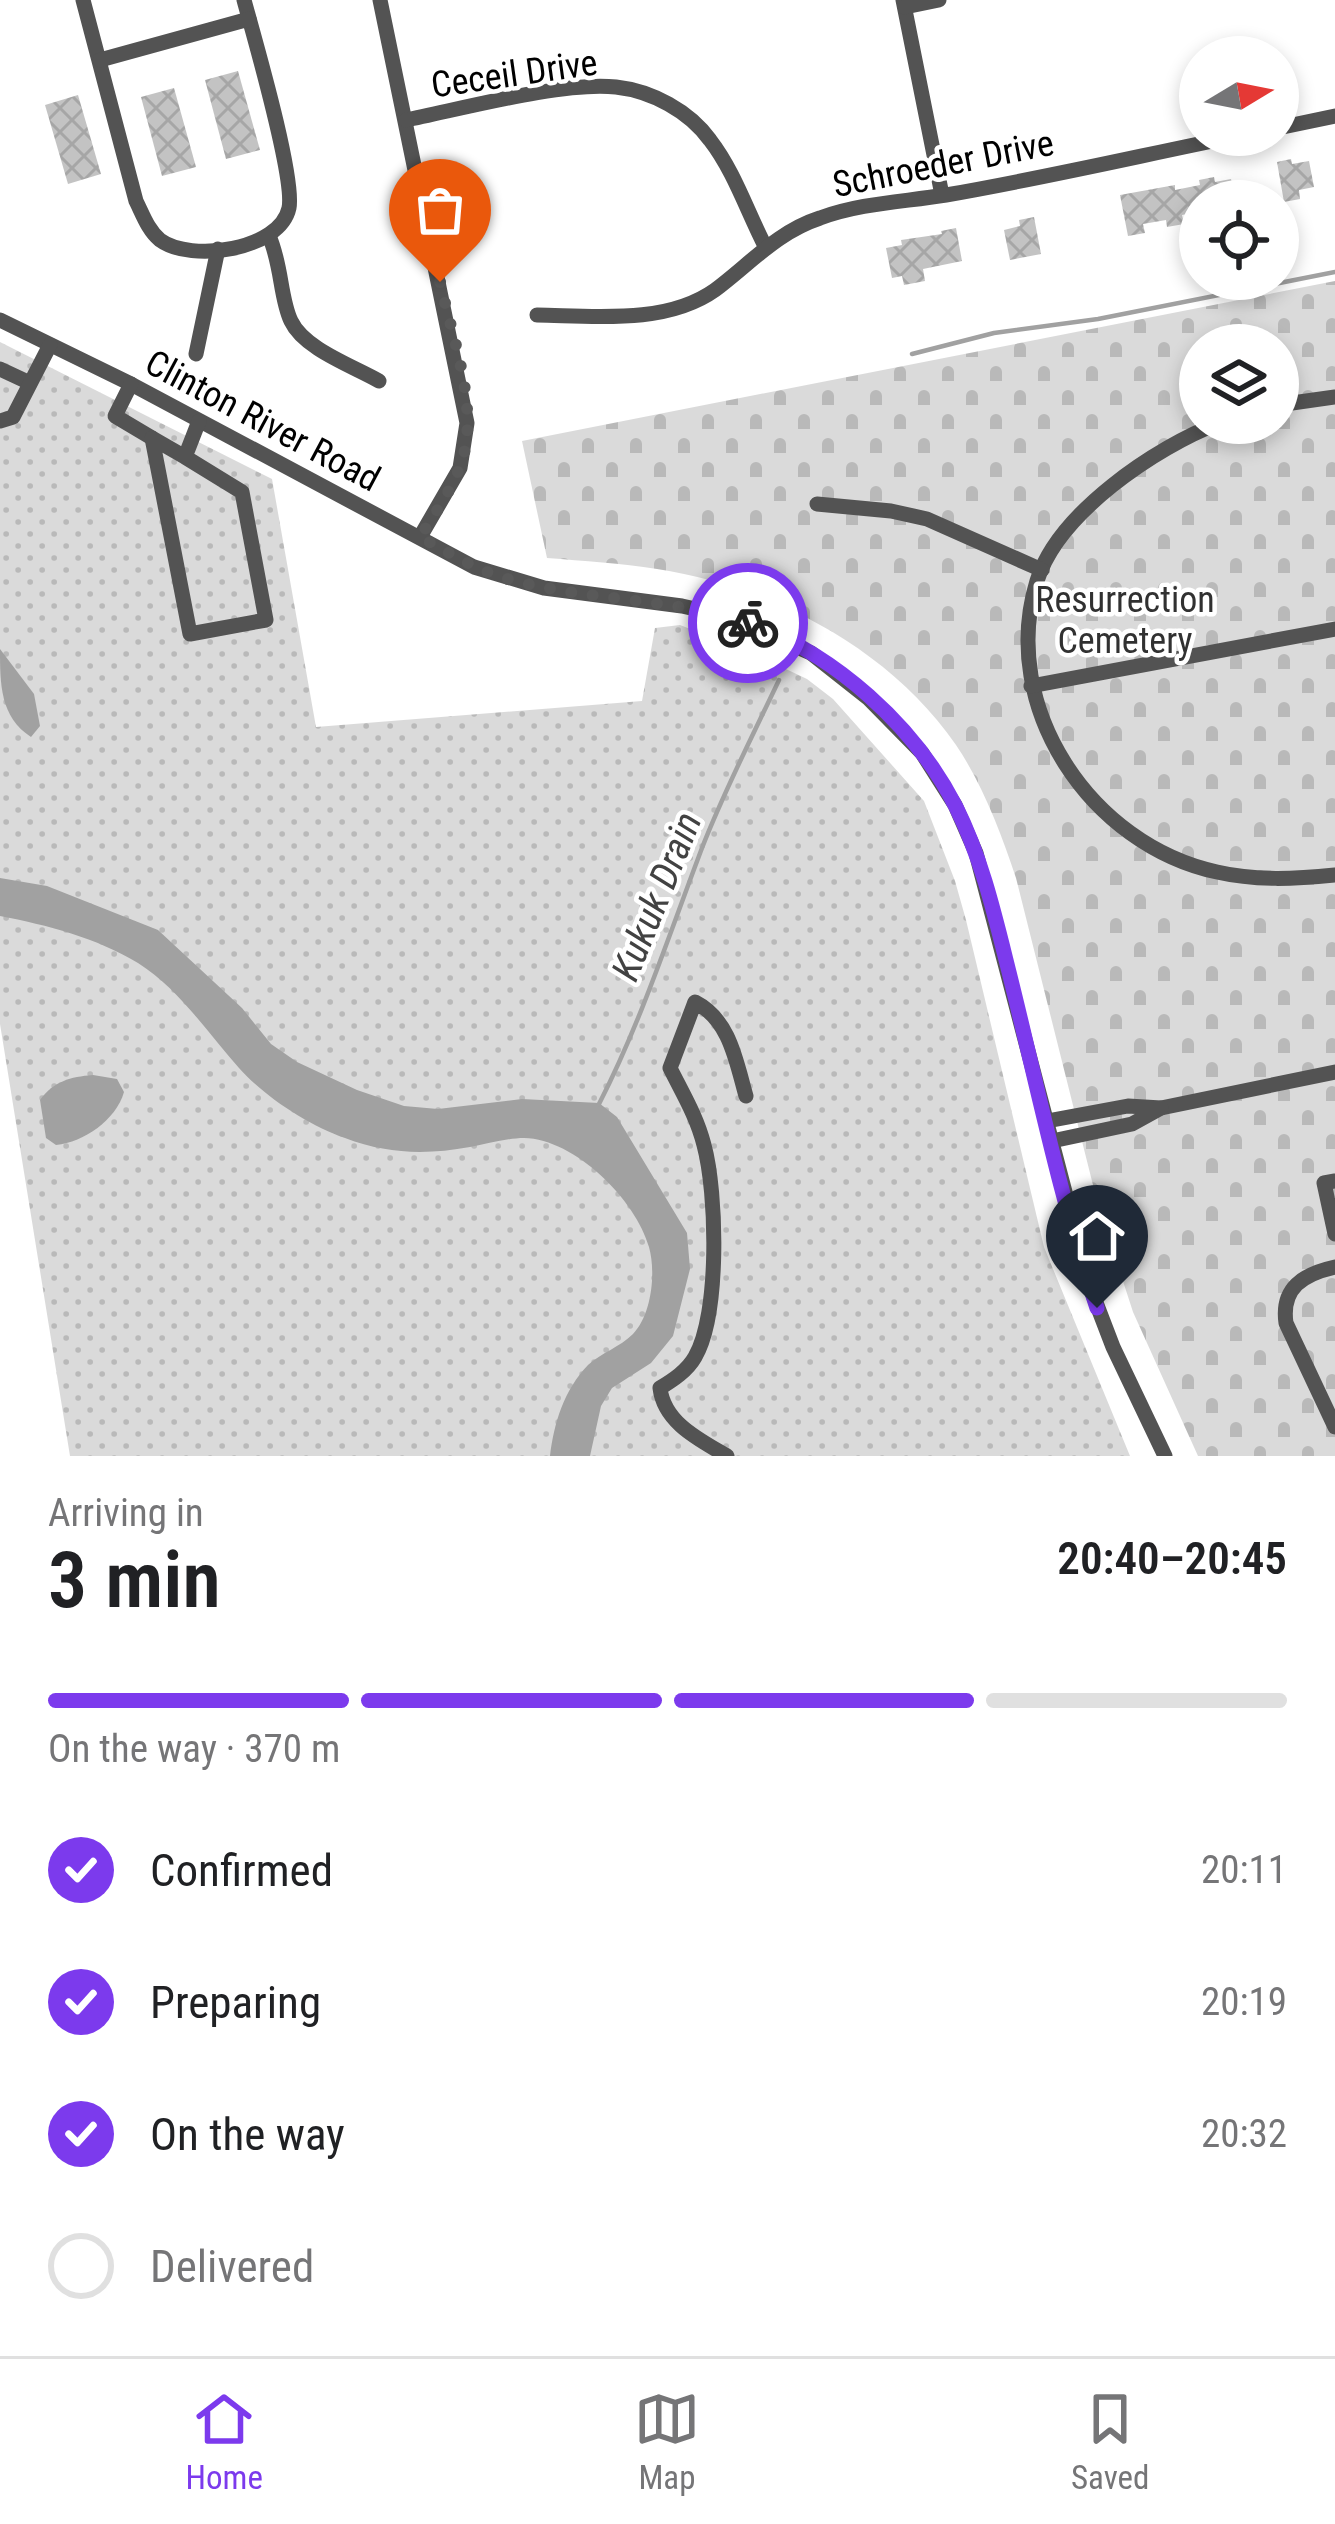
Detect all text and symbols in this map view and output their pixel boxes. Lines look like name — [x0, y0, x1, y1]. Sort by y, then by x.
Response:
north arrow — [1179, 36, 1299, 156]
map controls — [1179, 36, 1299, 444]
street label: Ceceil Drive — [428, 42, 600, 106]
street label: Schroeder Drive — [829, 122, 1057, 206]
pin — [389, 159, 491, 282]
icon: bag — [407, 177, 473, 243]
button: locate — [1179, 180, 1299, 300]
button: layers — [1179, 324, 1299, 444]
street label: Clinton River Road — [138, 341, 387, 500]
courier — [688, 563, 808, 683]
park label: Resurrection Cemetery — [1035, 579, 1215, 662]
icon: bike — [715, 590, 781, 656]
water label: Kukuk Drain — [602, 806, 711, 987]
pin — [1046, 1185, 1148, 1308]
icon: home — [1064, 1203, 1130, 1269]
text: Arriving in — [48, 1490, 204, 1536]
text: 20:40–20:45 — [1057, 1532, 1287, 1585]
text: 3 min — [48, 1535, 221, 1626]
text: On the way · 370 m — [48, 1726, 340, 1772]
icon: check — [48, 1837, 114, 1903]
text: Confirmed — [150, 1844, 333, 1897]
text: 20:11 — [1201, 1847, 1287, 1893]
icon: check — [48, 1969, 114, 2035]
text: Preparing — [150, 1976, 321, 2029]
text: 20:19 — [1201, 1979, 1287, 2025]
icon: check — [48, 2101, 114, 2167]
text: On the way — [150, 2108, 345, 2161]
text: 20:32 — [1201, 2111, 1287, 2157]
text: Delivered — [150, 2240, 314, 2293]
tab: Home — [186, 2386, 263, 2497]
tab: Map — [634, 2386, 700, 2497]
tab: Saved — [1071, 2386, 1149, 2497]

